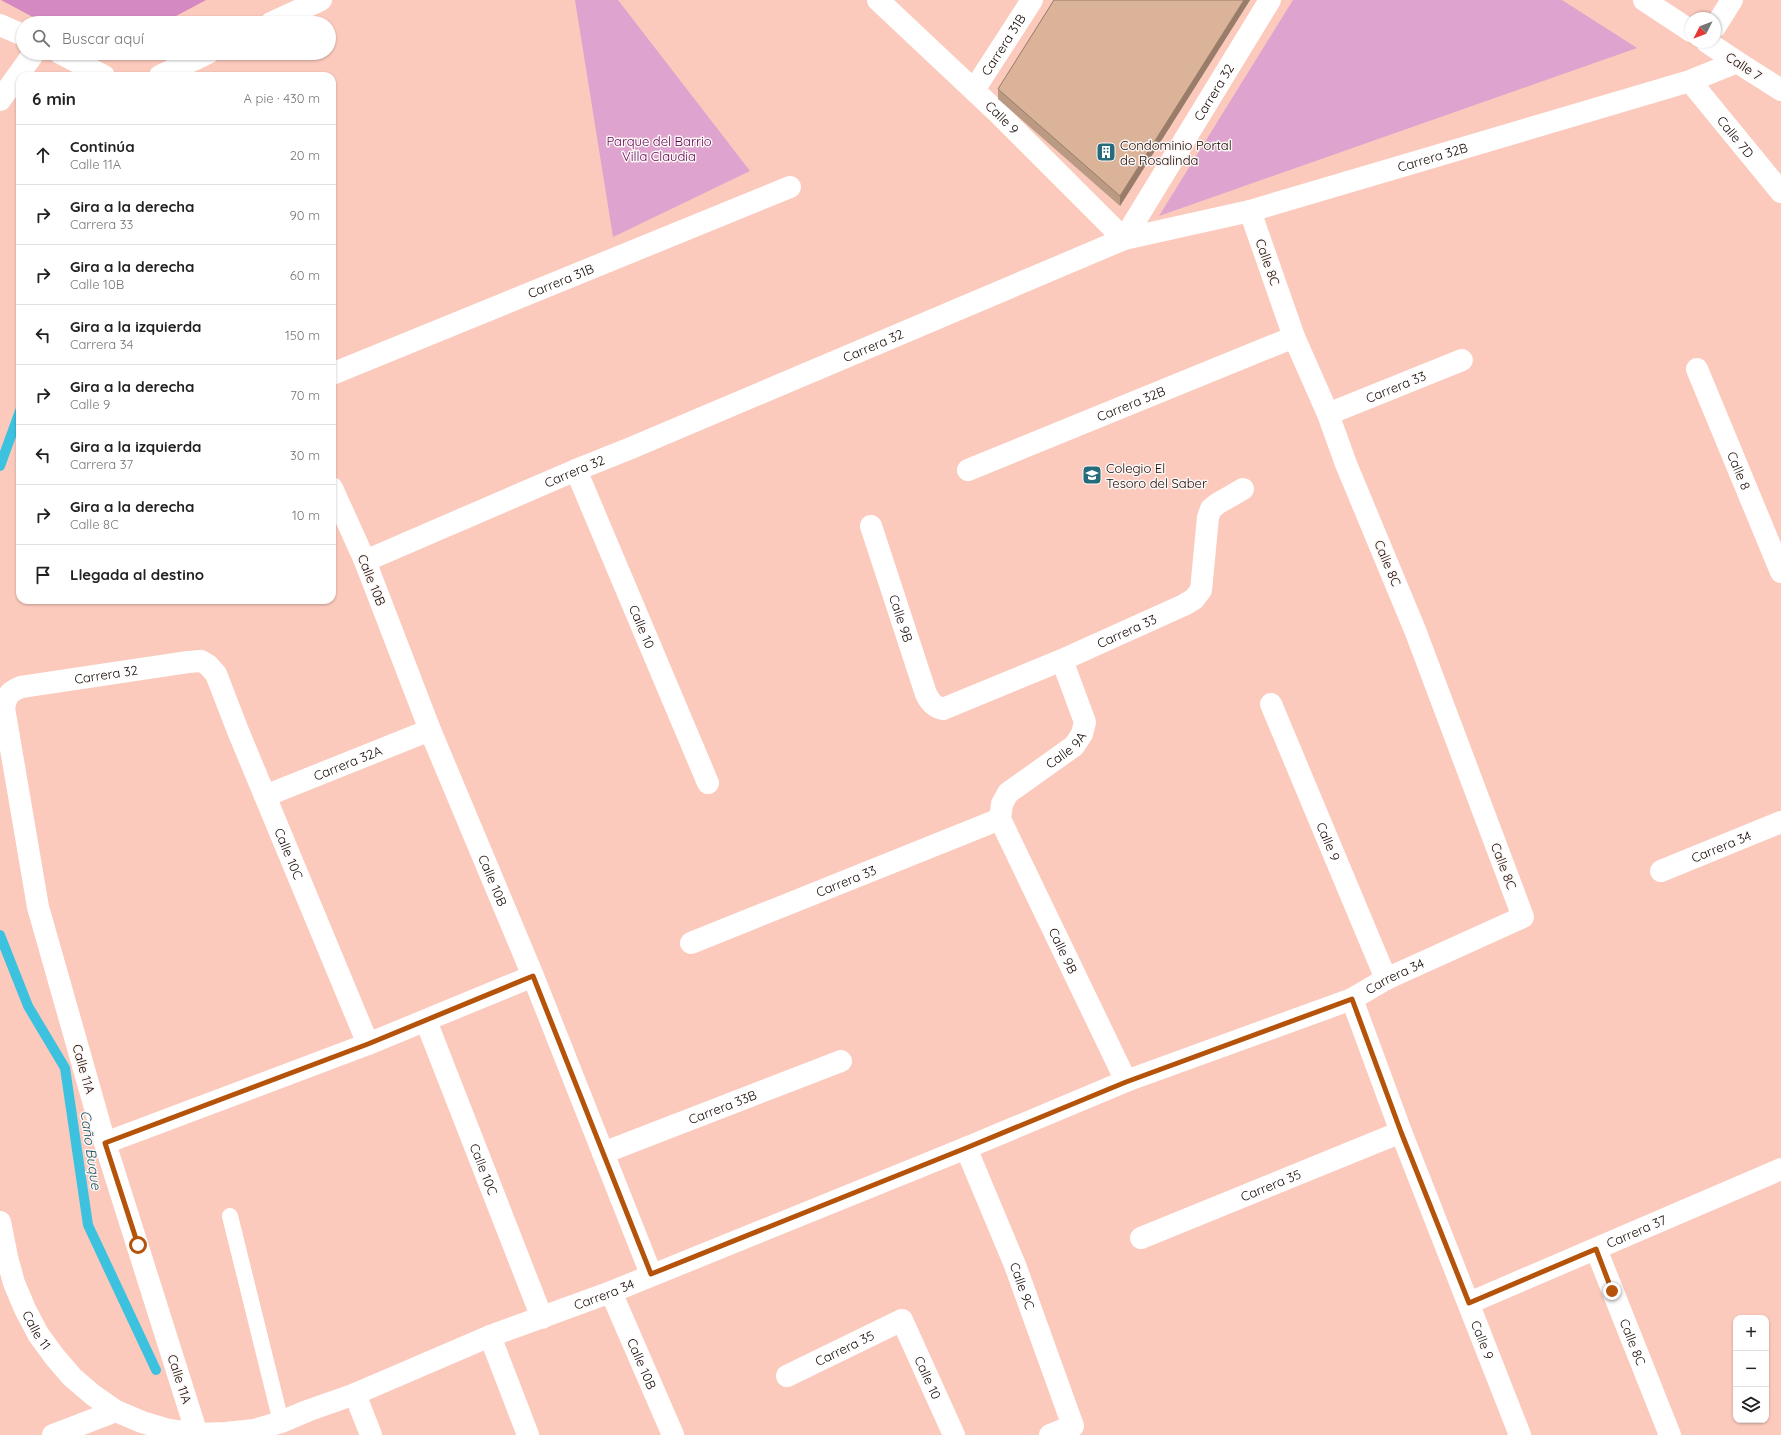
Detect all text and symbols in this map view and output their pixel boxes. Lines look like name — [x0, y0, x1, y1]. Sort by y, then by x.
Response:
street label: Carrera 31B — [978, 11, 1029, 78]
north arrow — [1685, 12, 1721, 48]
search box — [16, 16, 336, 60]
icon: search — [30, 27, 52, 49]
text: Buscar aquí — [62, 29, 144, 48]
street label: Calle 7 — [1723, 48, 1765, 84]
street label: Carrera 32 — [1190, 61, 1237, 124]
text: 6 min — [32, 88, 76, 109]
text: A pie · 430 m — [244, 90, 320, 106]
street label: Calle 9 — [982, 98, 1022, 137]
street label: Calle 7D — [1714, 113, 1757, 161]
park label: Parque del Barrio Villa Claudia — [606, 133, 712, 164]
text: Continúa — [70, 137, 135, 156]
place label: Condominio Portal de Rosalinda — [1120, 137, 1232, 168]
street label: Carrera 32B — [1396, 139, 1469, 175]
building icon: Condominio Portal de Rosalinda — [1095, 141, 1117, 163]
icon: ahead — [32, 144, 54, 166]
text: 20 m — [290, 147, 320, 163]
text: Calle 11A — [70, 156, 121, 172]
text: Gira a la derecha — [70, 197, 195, 216]
icon: right — [32, 204, 54, 226]
text: 90 m — [290, 207, 320, 223]
text: Carrera 33 — [70, 216, 133, 232]
street label: Calle 8C — [1253, 236, 1284, 288]
text: Gira a la derecha — [70, 257, 195, 276]
street label: Carrera 31B — [525, 260, 596, 301]
icon: right — [32, 264, 54, 286]
text: 60 m — [290, 267, 320, 283]
text: Calle 10B — [70, 276, 124, 292]
text: Gira a la izquierda — [70, 317, 202, 336]
icon: left — [32, 324, 54, 346]
street label: Carrera 32 — [841, 326, 906, 365]
text: 150 m — [285, 327, 320, 343]
text: Carrera 34 — [70, 336, 133, 352]
street label: Carrera 33 — [1363, 367, 1428, 406]
text: Gira a la derecha — [70, 377, 195, 396]
street label: Carrera 32B — [1094, 382, 1167, 425]
icon: right — [32, 384, 54, 406]
text: 70 m — [290, 387, 320, 403]
text: Calle 9 — [70, 396, 110, 412]
text: Gira a la izquierda — [70, 437, 202, 456]
icon: left — [32, 444, 54, 466]
text: 30 m — [290, 447, 320, 463]
street label: Calle 8 — [1724, 449, 1754, 492]
street label: Carrera 32 — [542, 451, 607, 491]
text: Carrera 37 — [70, 456, 133, 472]
place label: Colegio El Tesoro del Saber — [1106, 460, 1207, 491]
school or university icon: Colegio El Tesoro del Saber — [1081, 464, 1103, 486]
text: Gira a la derecha — [70, 497, 195, 516]
icon: right — [32, 504, 54, 526]
text: 10 m — [292, 507, 320, 523]
text: Calle 8C — [70, 516, 119, 532]
street label: Calle 8C — [1371, 537, 1405, 589]
street label: Calle 10B — [354, 552, 390, 608]
icon: arrive — [32, 564, 54, 586]
text: Llegada al destino — [70, 565, 204, 584]
street label: Calle 9B — [886, 592, 916, 644]
street label: Calle 10 — [626, 602, 658, 651]
street label: Carrera 33 — [1094, 610, 1159, 651]
street label: Carrera 32 — [73, 662, 139, 687]
street label: Calle 9A — [1042, 728, 1090, 772]
street label: Carrera 32A — [311, 742, 385, 784]
street label: Calle 9 — [1313, 820, 1344, 863]
street label: Calle 10C — [271, 826, 307, 882]
street label: Carrera 34 — [1689, 827, 1754, 866]
street label: Calle 8C — [1488, 840, 1520, 892]
street label: Calle 10B — [475, 852, 511, 908]
street label: Carrera 33 — [814, 861, 879, 900]
street label: Calle 9B — [1045, 925, 1081, 976]
street label: Carrera 34 — [1362, 955, 1427, 997]
street label: Calle 11A — [69, 1042, 99, 1096]
street label: Carrera 33B — [686, 1086, 759, 1127]
water label: Caño Buque — [77, 1109, 106, 1192]
street label: Calle 10C — [467, 1141, 501, 1198]
street label: Carrera 35 — [1238, 1166, 1303, 1205]
street label: Carrera 37 — [1604, 1211, 1669, 1251]
route start — [129, 1236, 147, 1254]
street label: Calle 9C — [1007, 1260, 1039, 1312]
street label: Carrera 34 — [571, 1275, 637, 1313]
route end — [1603, 1282, 1621, 1300]
street label: Calle 11 — [19, 1308, 55, 1353]
map controls — [1733, 1315, 1769, 1423]
button: + — [1733, 1315, 1769, 1351]
street label: Calle 8C — [1617, 1316, 1650, 1368]
street label: Calle 9 — [1468, 1318, 1497, 1362]
street label: Carrera 35 — [812, 1327, 877, 1369]
street label: Calle 10B — [624, 1336, 660, 1392]
button: − — [1733, 1351, 1769, 1387]
street label: Calle 11A — [164, 1352, 196, 1406]
street label: Calle 10 — [911, 1353, 945, 1402]
button: layers — [1733, 1387, 1769, 1423]

